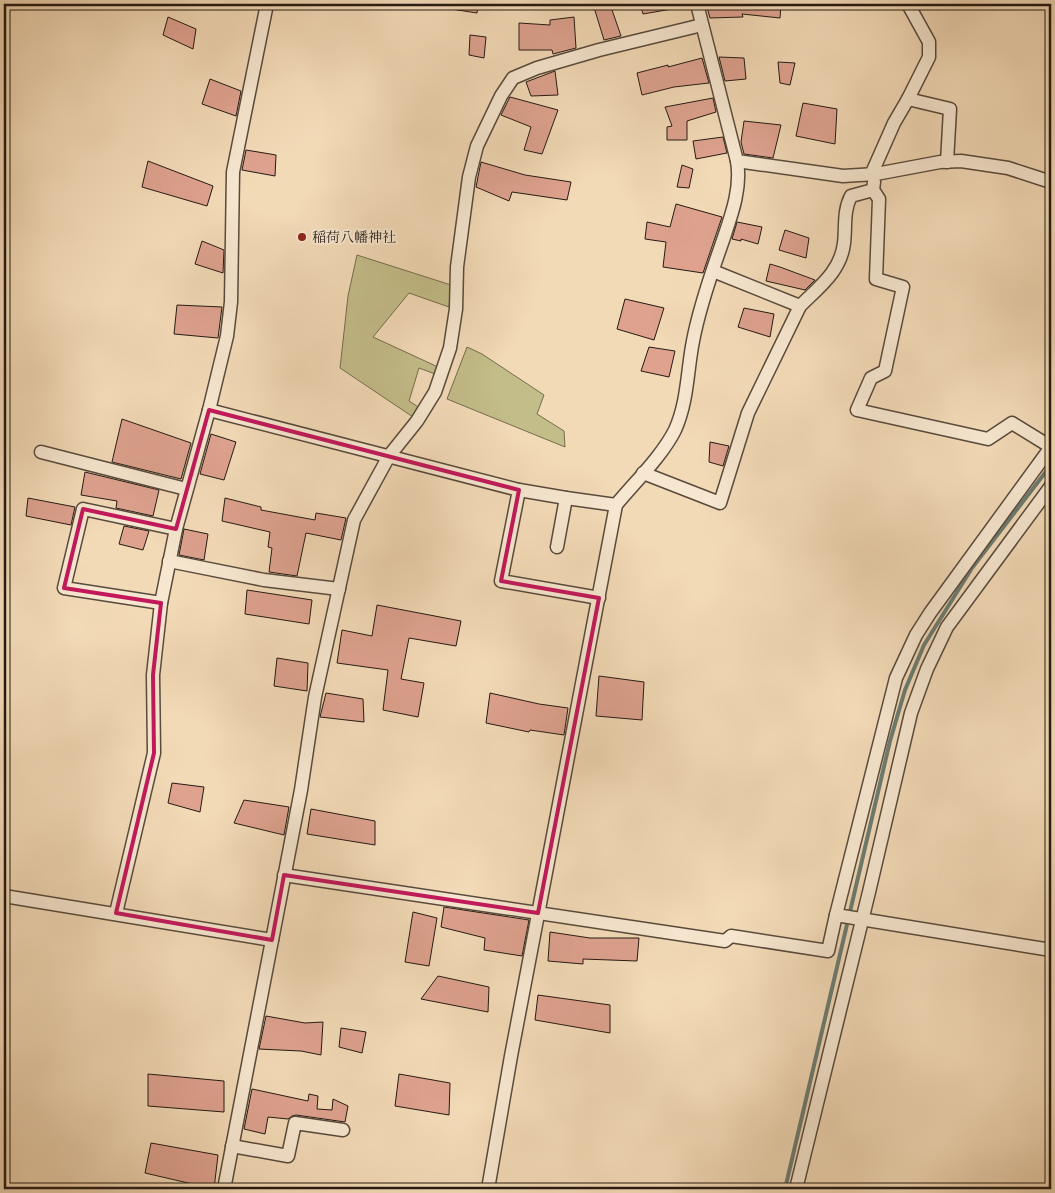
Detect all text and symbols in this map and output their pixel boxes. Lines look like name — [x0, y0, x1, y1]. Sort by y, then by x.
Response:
place label: 稲荷八幡神社 — [312, 228, 396, 246]
marker: 稲荷八幡神社 — [296, 231, 308, 243]

